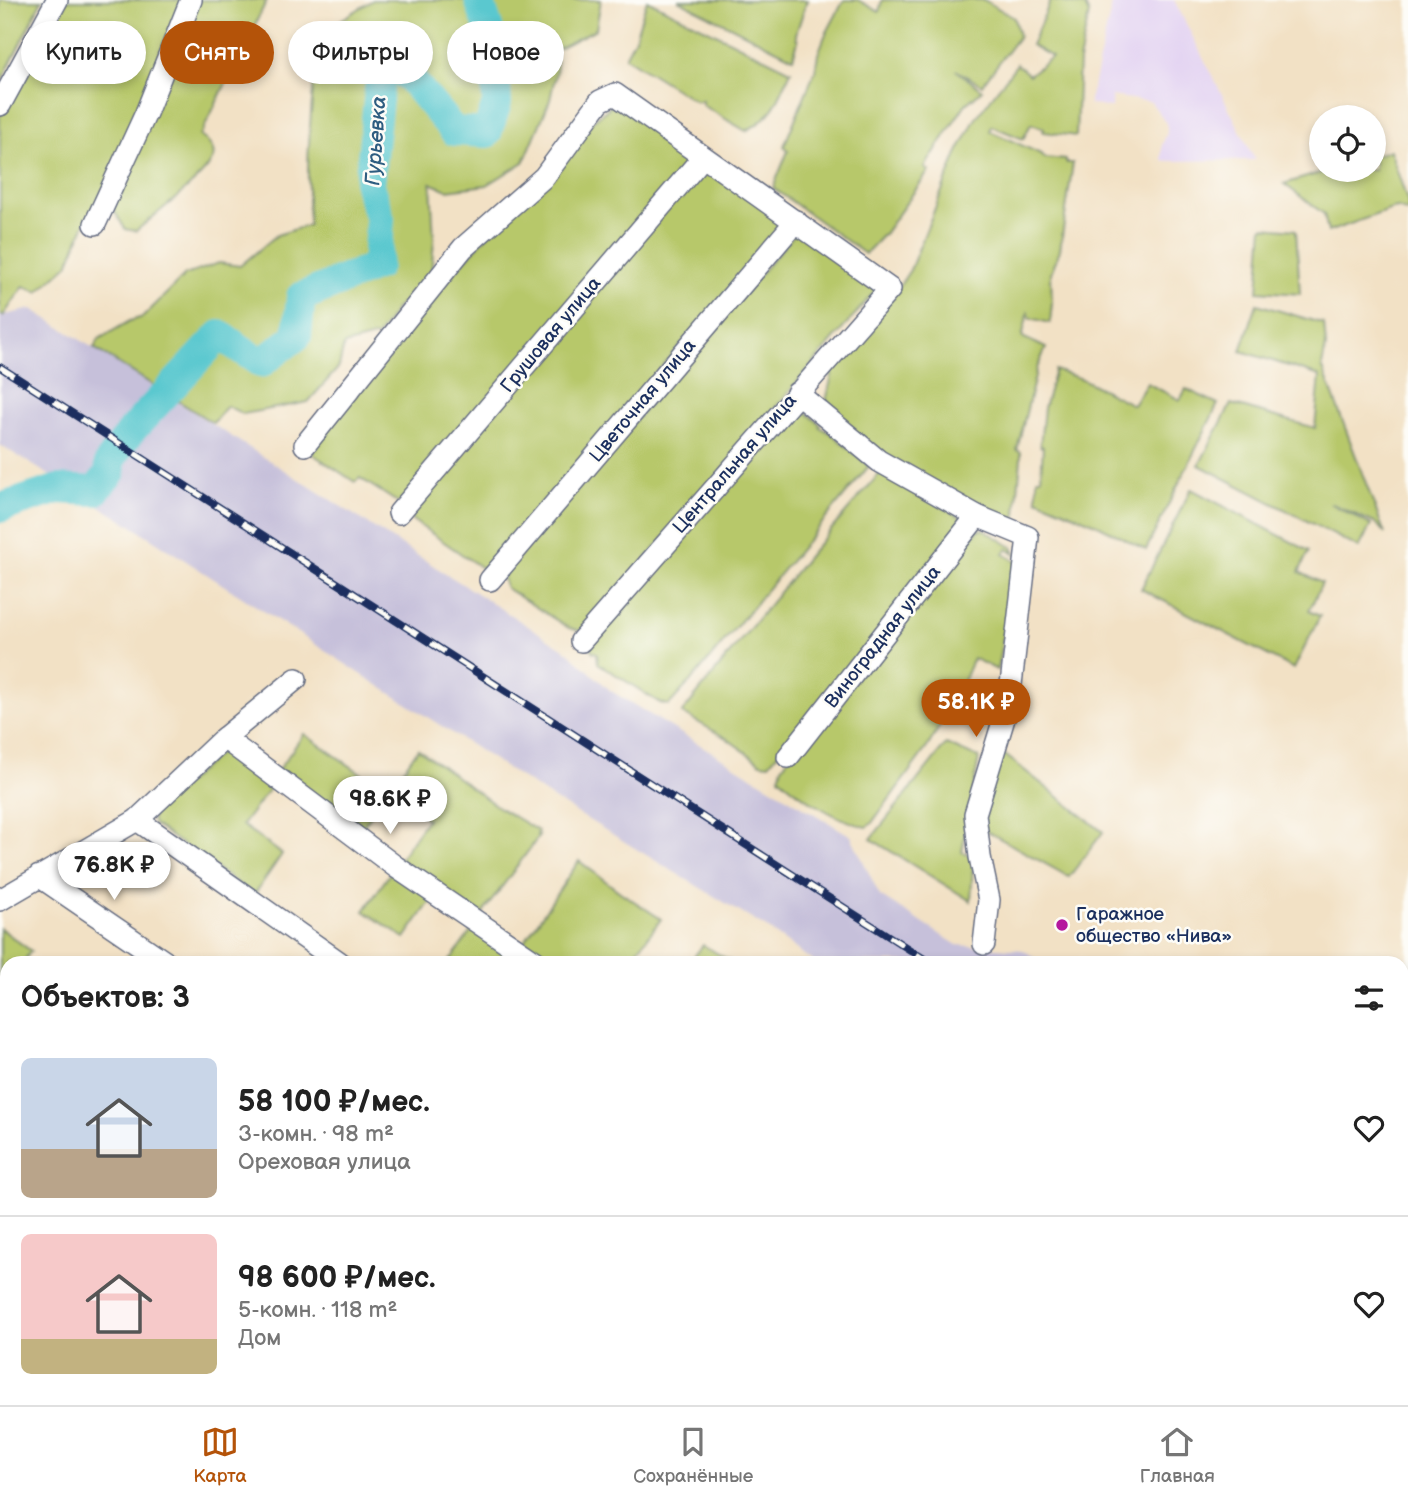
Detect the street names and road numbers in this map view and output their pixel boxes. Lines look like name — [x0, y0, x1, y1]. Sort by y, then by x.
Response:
street label: Грушовая улица — [496, 272, 606, 398]
street label: Цветочная улица — [585, 335, 701, 467]
street label: Центральная улица — [668, 390, 802, 538]
street label: Виноградная улица — [820, 561, 946, 713]

